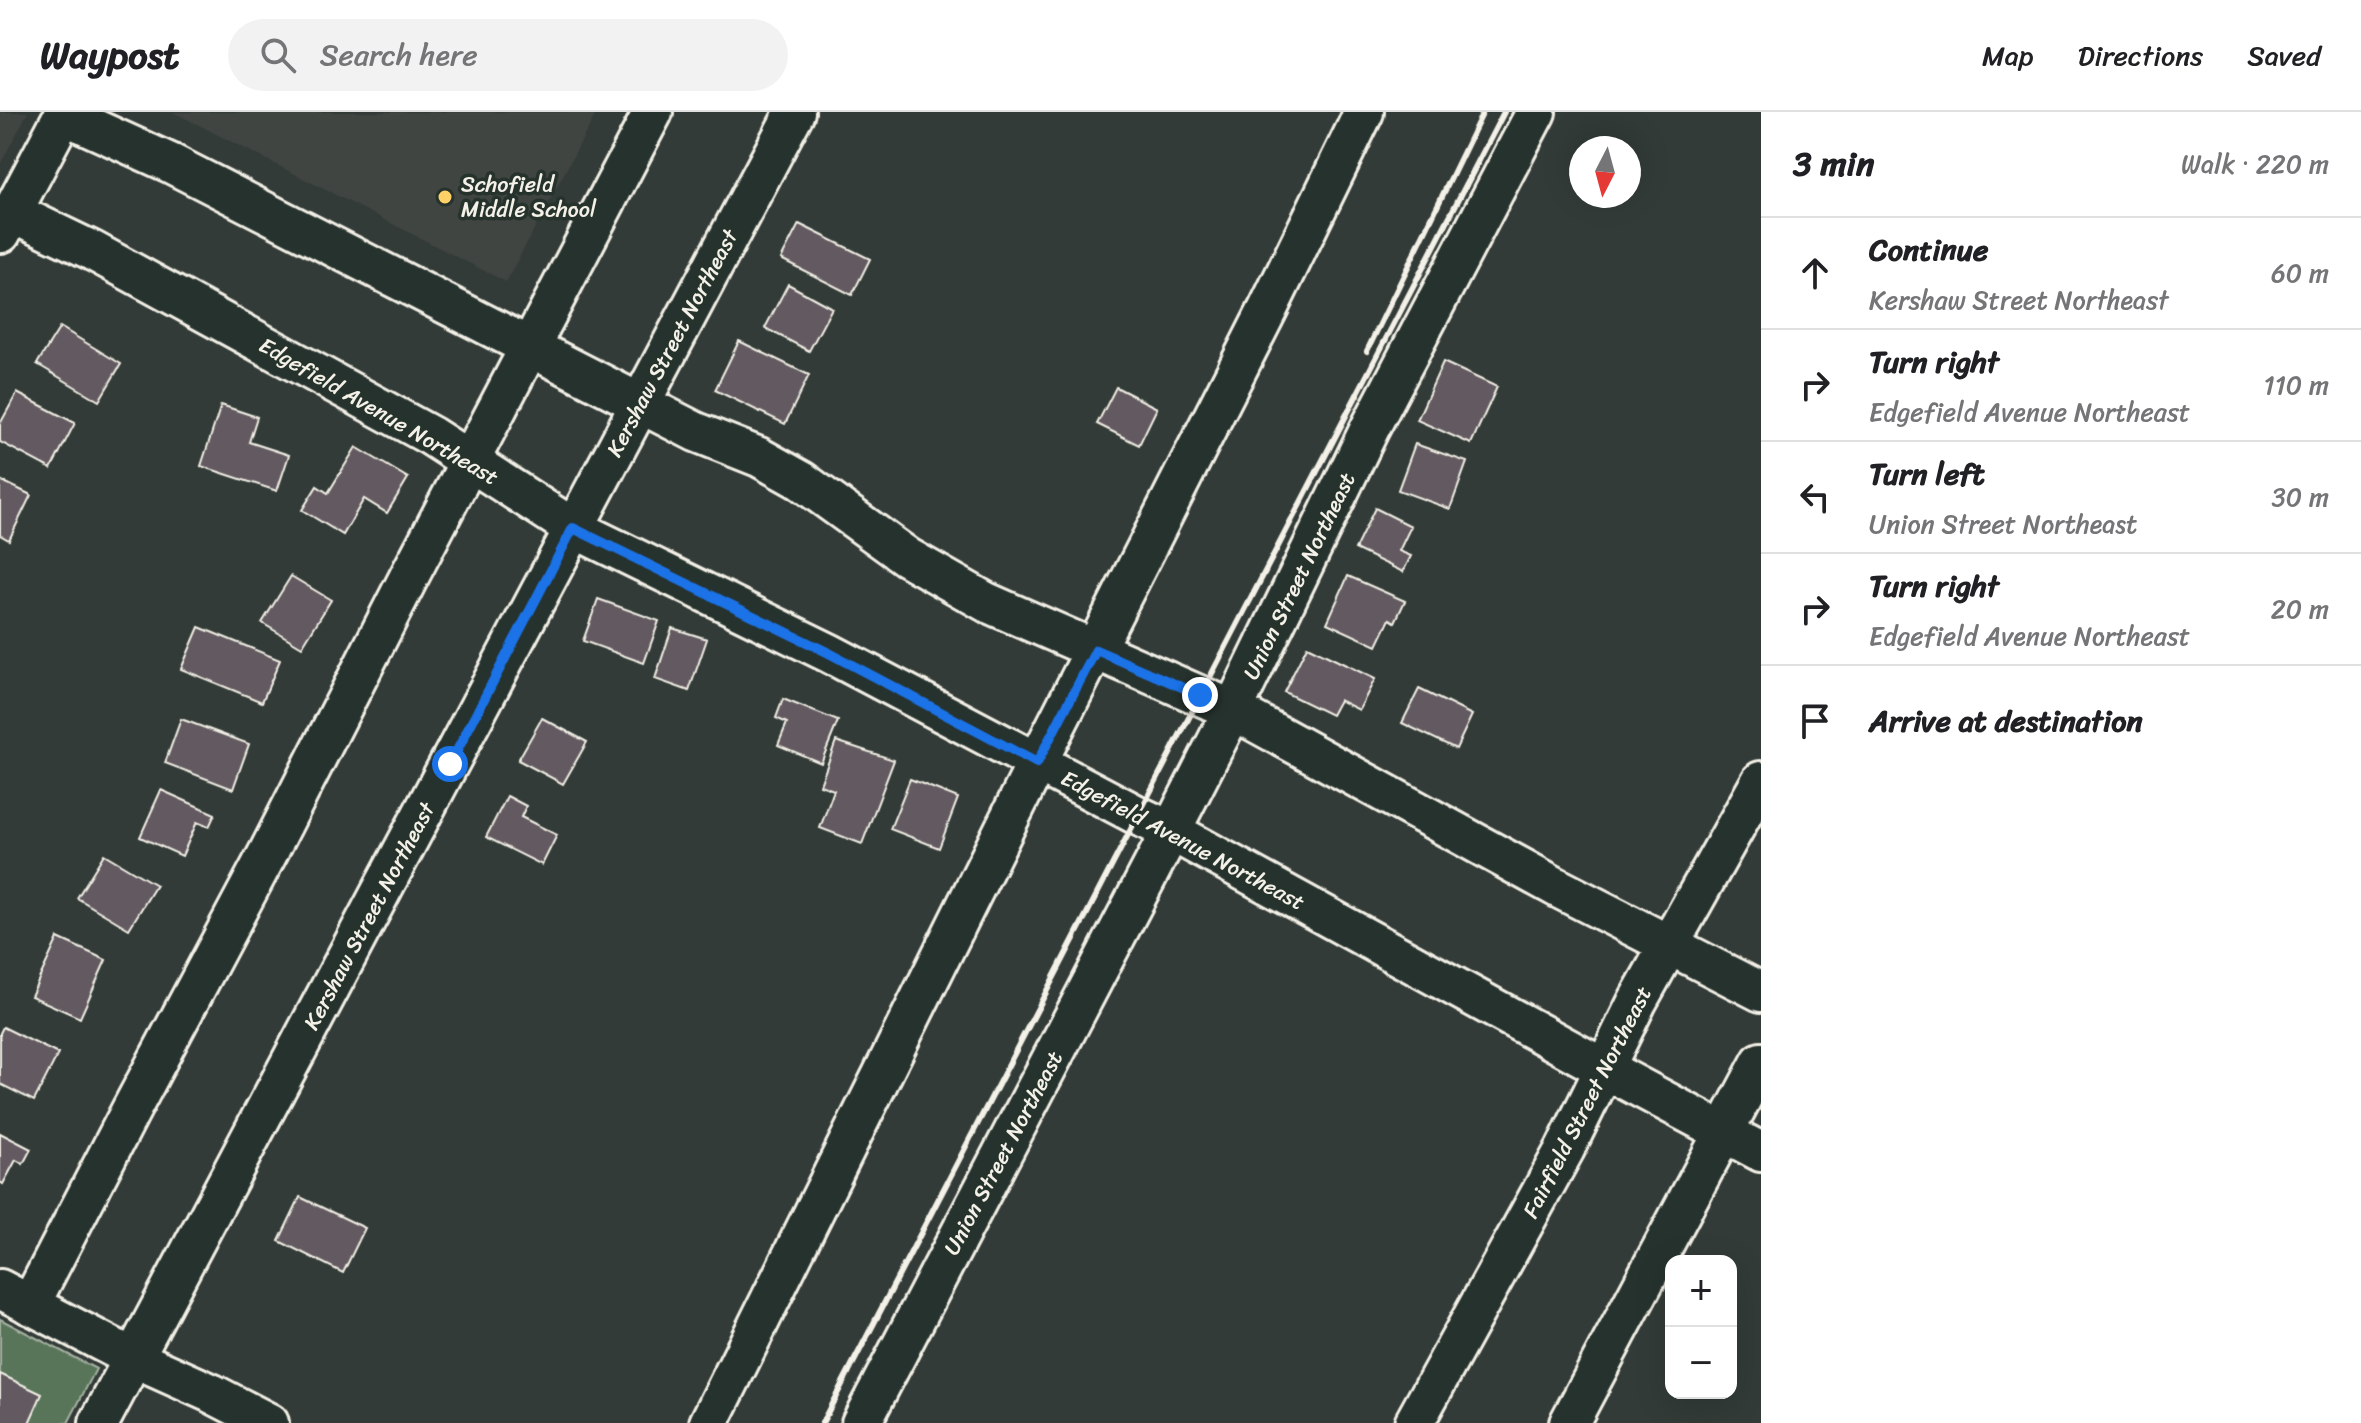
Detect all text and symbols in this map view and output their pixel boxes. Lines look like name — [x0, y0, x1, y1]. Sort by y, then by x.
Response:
search box — [228, 19, 788, 91]
text: Waypost — [40, 22, 180, 89]
text: Search here — [320, 28, 478, 82]
text: Map — [1982, 31, 2034, 80]
text: Directions — [2078, 31, 2203, 80]
text: Saved — [2247, 31, 2321, 80]
icon: search — [256, 33, 300, 77]
text: 3 min — [1793, 134, 1874, 194]
north arrow — [1569, 136, 1641, 208]
text: Walk · 220 m — [2181, 141, 2329, 187]
place label: Schofield Middle School — [461, 165, 597, 229]
marker: Schofield Middle School — [436, 188, 454, 206]
street label: Kershaw Street Northeast — [595, 221, 749, 464]
text: Continue — [1869, 223, 1988, 277]
text: 60 m — [2271, 250, 2329, 296]
icon: ahead — [1793, 251, 1837, 295]
text: Kershaw Street Northeast — [1869, 277, 2169, 323]
street label: Edgefield Avenue Northeast — [252, 326, 507, 496]
text: Turn right — [1869, 335, 1999, 389]
text: 110 m — [2264, 362, 2329, 408]
icon: right — [1793, 363, 1837, 407]
text: Edgefield Avenue Northeast — [1869, 389, 2190, 435]
text: Turn left — [1869, 447, 1985, 501]
street label: Union Street Northeast — [1232, 465, 1366, 687]
text: 30 m — [2272, 474, 2329, 520]
icon: left — [1793, 475, 1837, 519]
text: Union Street Northeast — [1869, 501, 2137, 547]
text: Turn right — [1869, 559, 1999, 613]
text: 20 m — [2271, 586, 2329, 632]
icon: right — [1793, 587, 1837, 631]
text: Edgefield Avenue Northeast — [1869, 613, 2190, 659]
route end — [1182, 677, 1218, 713]
text: Arrive at destination — [1869, 694, 2143, 748]
icon: arrive — [1793, 699, 1837, 743]
route start — [432, 746, 468, 782]
street label: Edgefield Avenue Northeast — [1054, 759, 1312, 921]
street label: Kershaw Street Northeast — [292, 794, 446, 1037]
street label: Fairfield Street Northeast — [1511, 978, 1663, 1225]
street label: Union Street Northeast — [932, 1043, 1074, 1262]
map controls — [1665, 1255, 1737, 1399]
button: + — [1665, 1255, 1737, 1327]
button: − — [1665, 1327, 1737, 1399]

